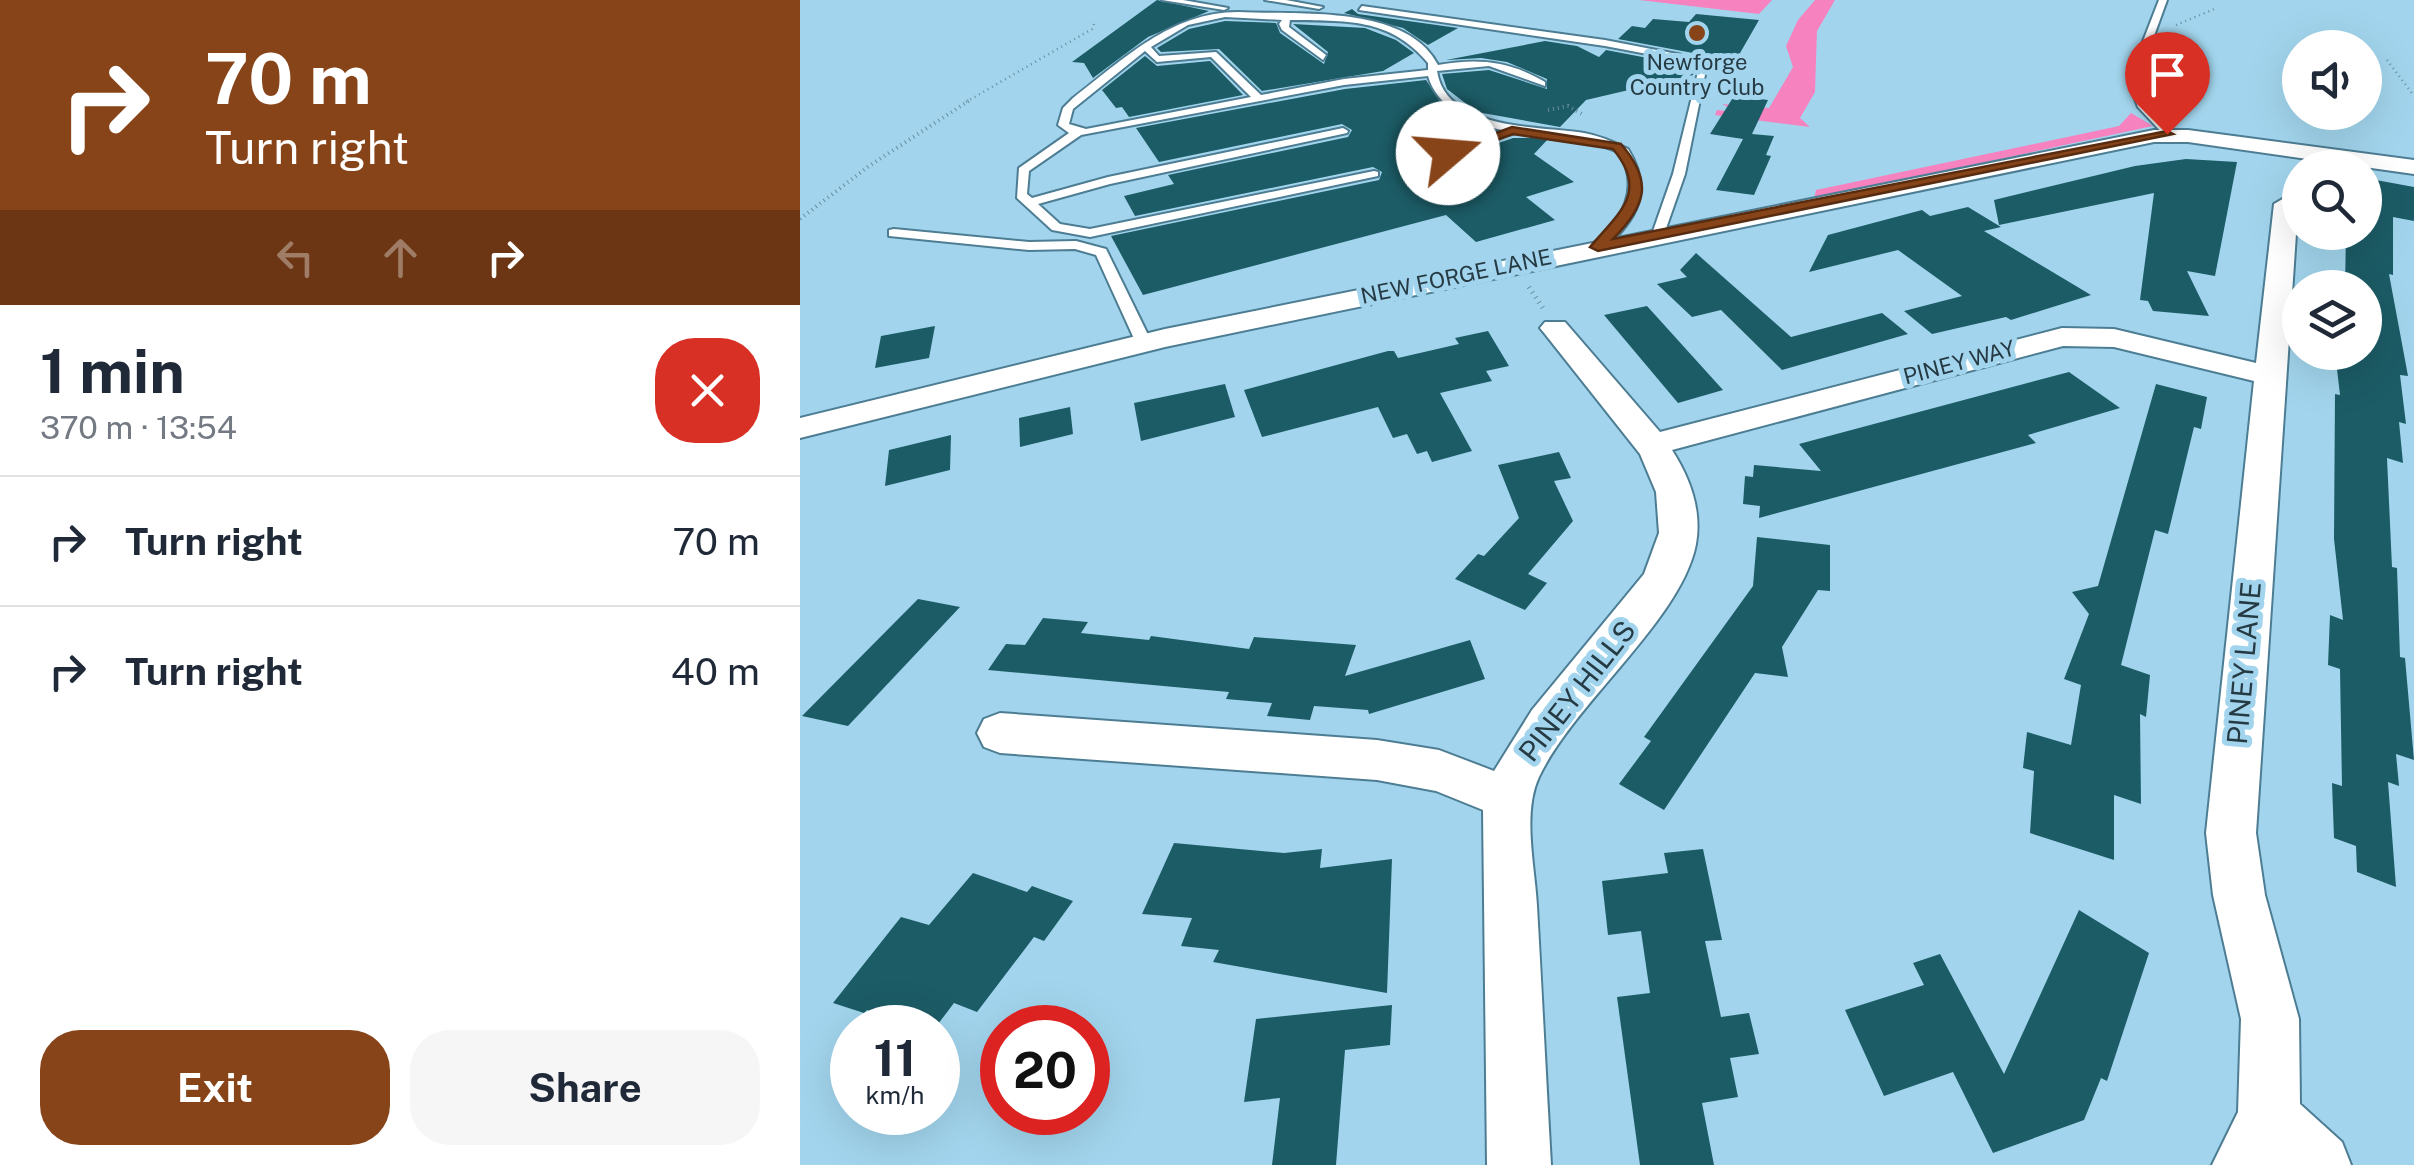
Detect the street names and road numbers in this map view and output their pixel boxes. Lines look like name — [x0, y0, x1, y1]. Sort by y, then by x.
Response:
street label: NEW FORGE LANE — [1358, 243, 1554, 309]
street label: PINEY WAY — [1900, 334, 2018, 389]
street label: PINEY LANE — [2220, 580, 2267, 746]
street label: PINEY HILLS — [1512, 614, 1642, 767]

